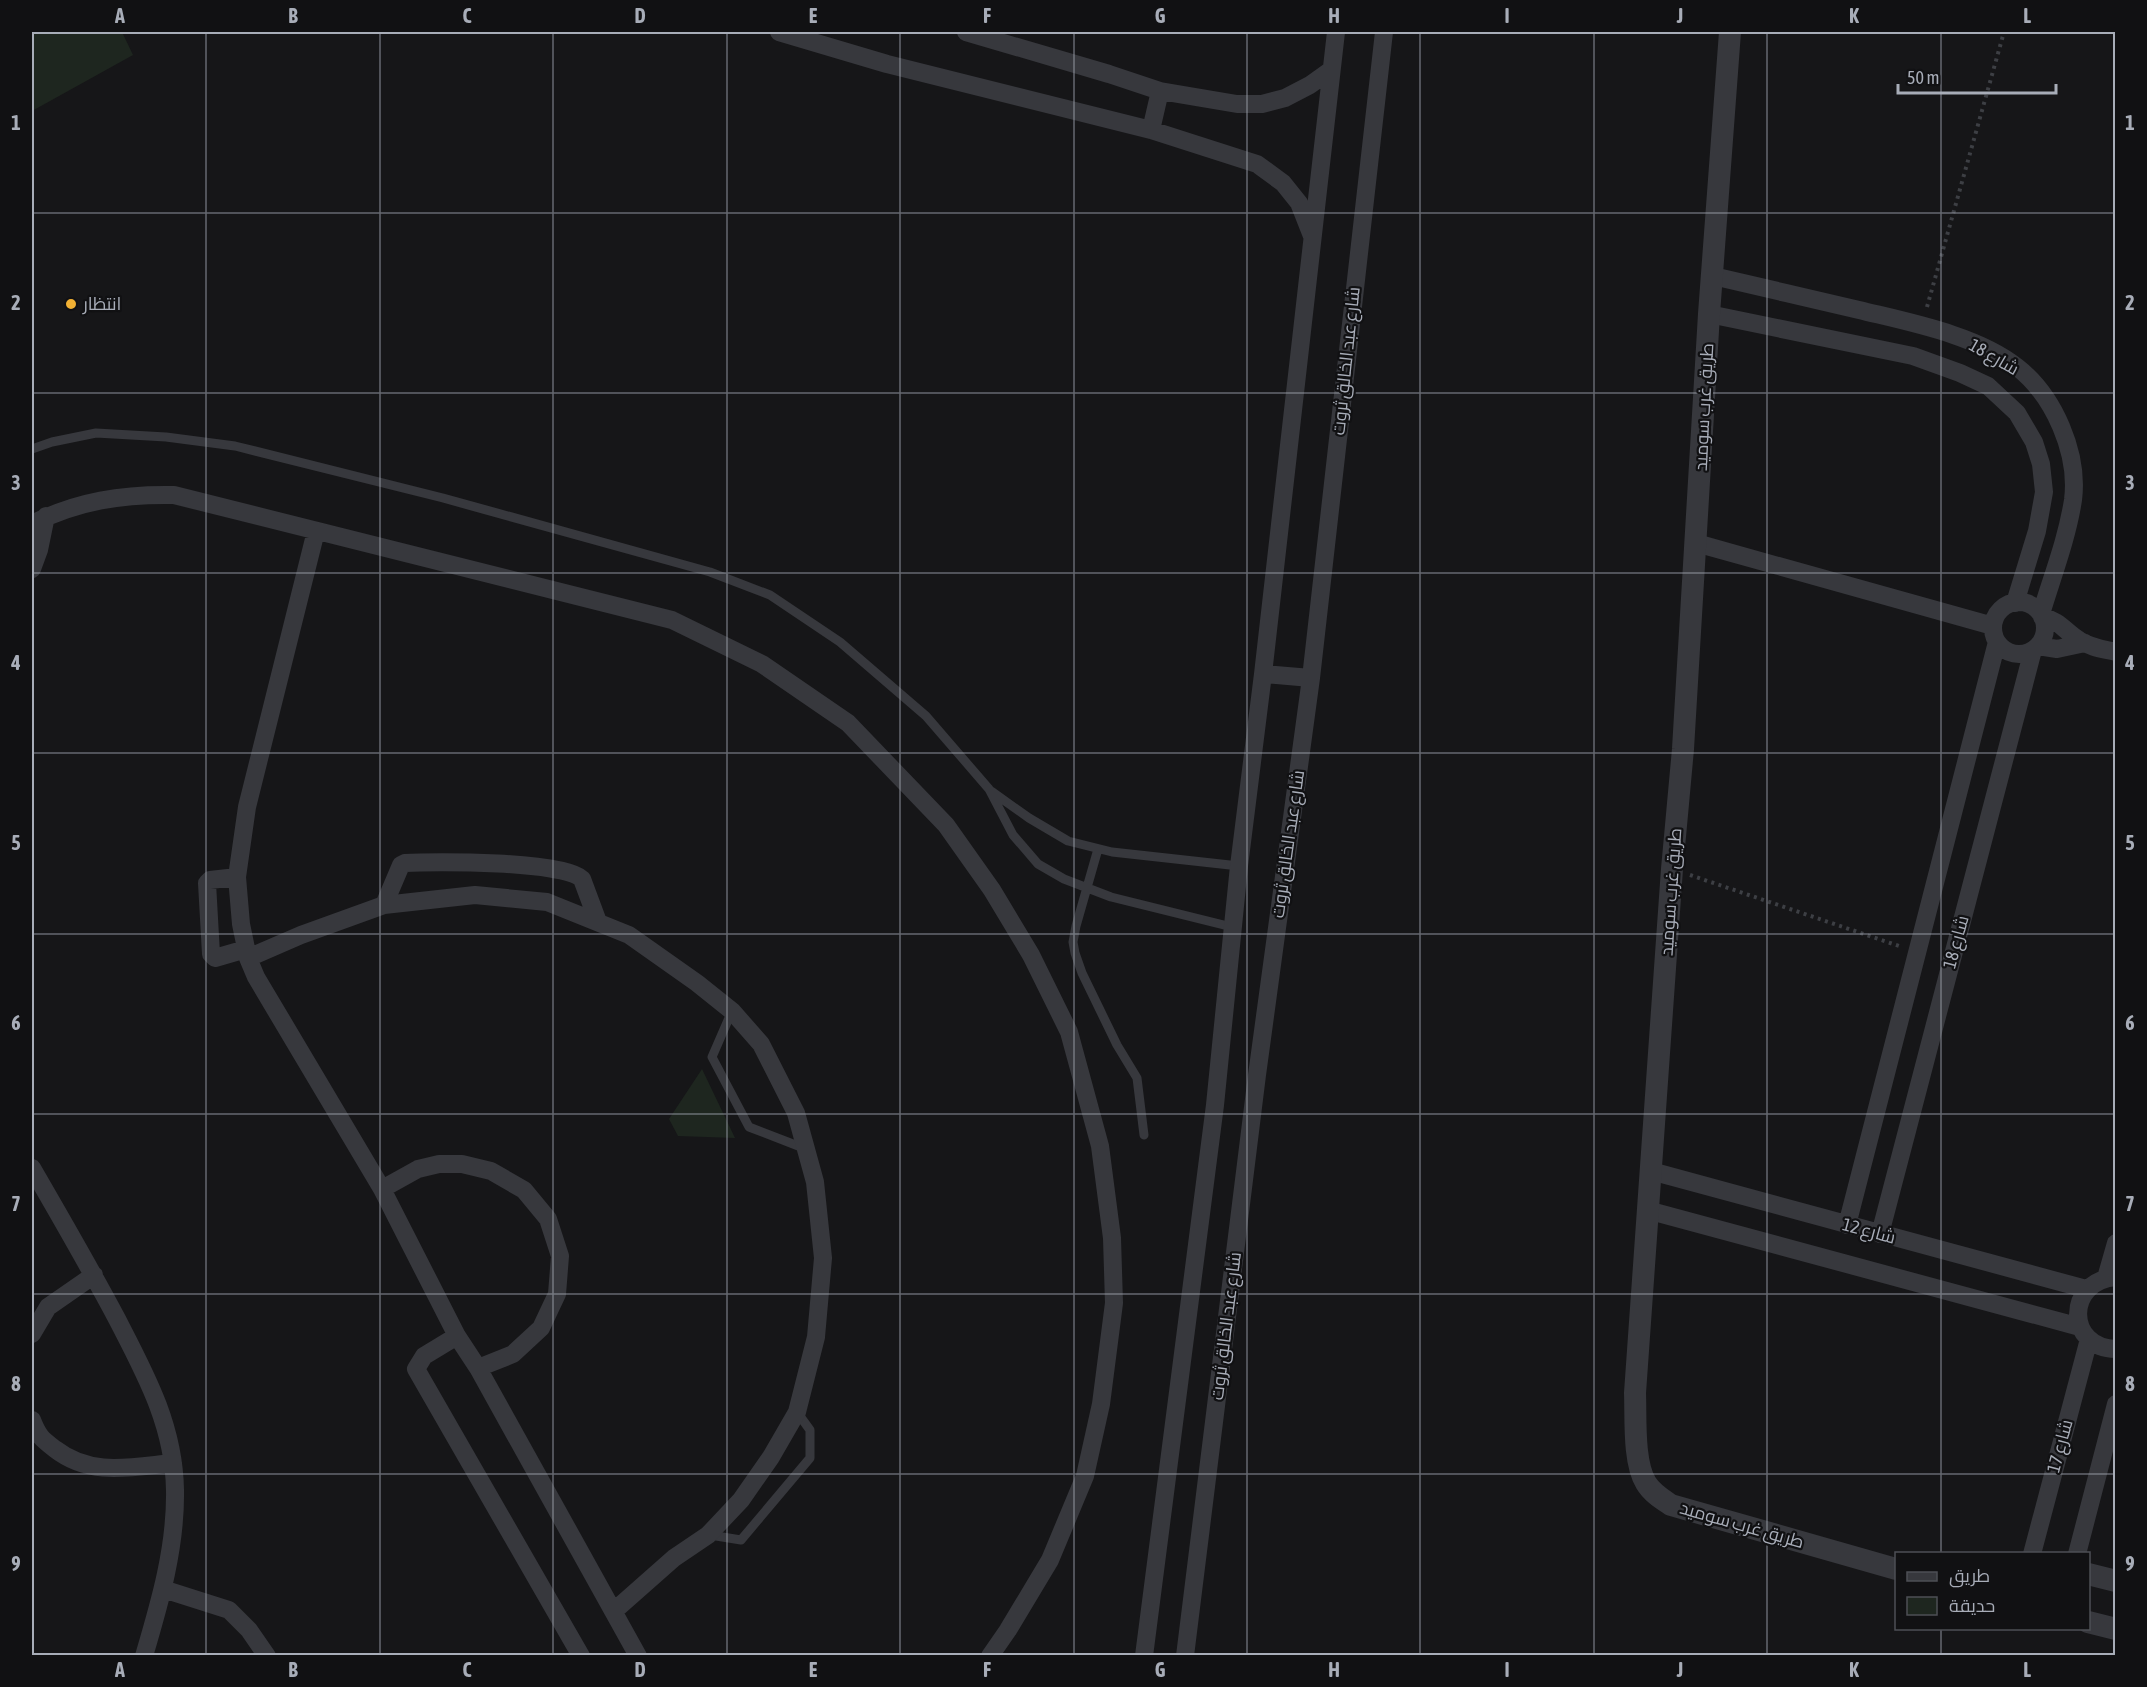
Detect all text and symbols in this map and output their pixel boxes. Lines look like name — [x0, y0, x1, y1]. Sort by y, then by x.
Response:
text: A — [114, 4, 125, 27]
text: B — [288, 4, 298, 27]
text: C — [463, 4, 472, 27]
text: D — [634, 4, 646, 27]
text: E — [809, 4, 818, 27]
text: F — [983, 4, 991, 27]
text: G — [1155, 4, 1166, 27]
text: H — [1328, 4, 1340, 27]
text: I — [1504, 4, 1510, 27]
text: J — [1676, 4, 1683, 27]
text: K — [1849, 4, 1859, 27]
text: L — [2023, 4, 2031, 27]
scale bar — [1898, 57, 2056, 95]
text: 50 m — [1907, 67, 1939, 88]
text: 1 — [11, 111, 21, 134]
text: 1 — [2125, 111, 2135, 134]
street label: شارع عبد الخالق ثروت — [1327, 286, 1366, 436]
text: 2 — [11, 291, 21, 314]
text: 2 — [2125, 291, 2135, 314]
place label: انتظار — [82, 293, 121, 315]
marker: انتظار — [64, 297, 78, 311]
street label: شارع 18 — [1965, 334, 2023, 381]
street label: طريق غرب سوميد — [1690, 342, 1719, 472]
text: 3 — [11, 471, 21, 494]
text: 3 — [2125, 471, 2135, 494]
text: 4 — [10, 651, 21, 674]
text: 4 — [2124, 651, 2135, 674]
street label: شارع عبد الخالق ثروت — [1267, 769, 1310, 919]
street label: طريق غرب سوميد — [1656, 827, 1687, 957]
text: 5 — [11, 831, 21, 854]
text: 5 — [2125, 831, 2135, 854]
street label: شارع 18 — [1938, 913, 1975, 971]
text: 6 — [11, 1011, 21, 1034]
text: 6 — [2125, 1011, 2135, 1034]
text: 7 — [11, 1192, 21, 1215]
text: 7 — [2125, 1192, 2135, 1215]
street label: شارع 12 — [1840, 1213, 1898, 1250]
street label: شارع عبد الخالق ثروت — [1206, 1251, 1247, 1401]
text: 8 — [11, 1372, 21, 1395]
text: 8 — [2125, 1372, 2135, 1395]
street label: شارع 17 — [2042, 1417, 2079, 1475]
street label: طريق غرب سوميد — [1677, 1497, 1807, 1554]
text: 9 — [11, 1552, 21, 1575]
legend — [1895, 1552, 2090, 1630]
text: 9 — [2125, 1552, 2135, 1575]
text: طريق — [1949, 1565, 1990, 1588]
text: حديقة — [1949, 1595, 1995, 1616]
text: A — [114, 1658, 125, 1681]
text: B — [288, 1658, 298, 1681]
text: C — [463, 1658, 472, 1681]
text: D — [634, 1658, 646, 1681]
text: E — [809, 1658, 818, 1681]
text: F — [983, 1658, 991, 1681]
text: G — [1155, 1658, 1166, 1681]
text: H — [1328, 1658, 1340, 1681]
text: I — [1504, 1658, 1510, 1681]
text: J — [1676, 1658, 1683, 1681]
text: K — [1849, 1658, 1859, 1681]
text: L — [2023, 1658, 2031, 1681]

